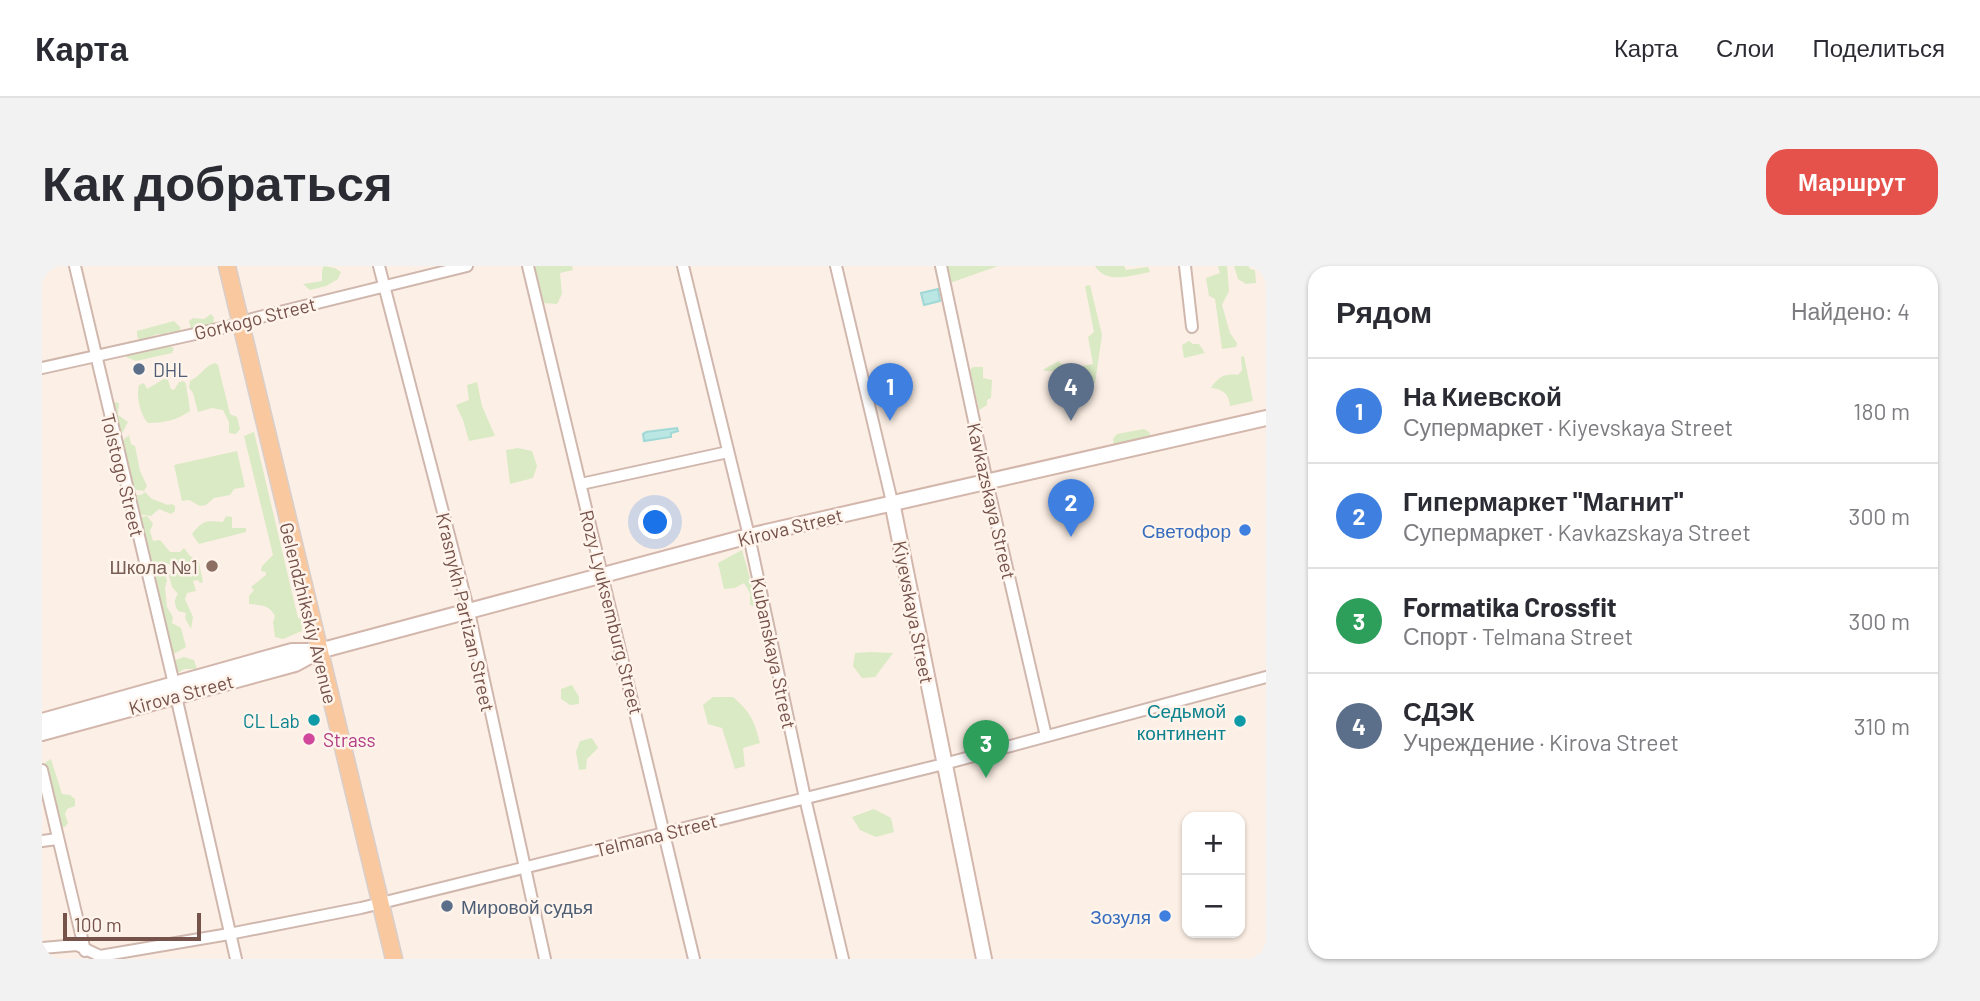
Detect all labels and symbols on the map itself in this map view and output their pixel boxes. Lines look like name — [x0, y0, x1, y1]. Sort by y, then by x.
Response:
street label: Gorkogo Street — [192, 292, 318, 344]
place label: DHL — [153, 358, 188, 381]
marker: DHL — [131, 361, 147, 377]
pin: 1 — [867, 363, 913, 421]
pin: 4 — [1048, 363, 1094, 421]
street label: Tolstogo Street — [97, 411, 149, 539]
street label: Kavkazskaya Street — [963, 421, 1021, 581]
pin: 2 — [1048, 479, 1094, 537]
street label: Kirova Street — [735, 503, 845, 551]
your location — [638, 505, 672, 539]
street label: Rozy Lyuksemburg Street — [575, 507, 649, 717]
street label: Krasnykh Partizan Street — [432, 510, 500, 714]
place label: Светофор — [1142, 519, 1231, 542]
street label: Gelendzhikskiy Avenue — [275, 520, 343, 706]
marker: Светофор — [1237, 522, 1253, 538]
street label: Kiyevskaya Street — [889, 539, 939, 685]
place label: Школа №1 — [109, 555, 198, 578]
marker: Школа №1 — [204, 558, 220, 574]
street label: Kubanskaya Street — [747, 575, 801, 731]
street label: Kirova Street — [126, 669, 236, 719]
place label: Седьмой континент — [1137, 699, 1226, 744]
place label: CL Lab — [243, 709, 300, 732]
marker: CL Lab — [306, 712, 322, 728]
marker: Седьмой континент — [1232, 713, 1248, 729]
pin: 3 — [963, 720, 1009, 778]
place label: Strass — [323, 728, 376, 751]
marker: Strass — [301, 731, 317, 747]
street label: Telmana Street — [593, 809, 719, 861]
place label: Мировой судья — [461, 895, 593, 918]
marker: Мировой судья — [439, 898, 455, 914]
place label: Зозуля — [1090, 905, 1151, 928]
marker: Зозуля — [1157, 908, 1173, 924]
scale bar — [63, 910, 201, 942]

